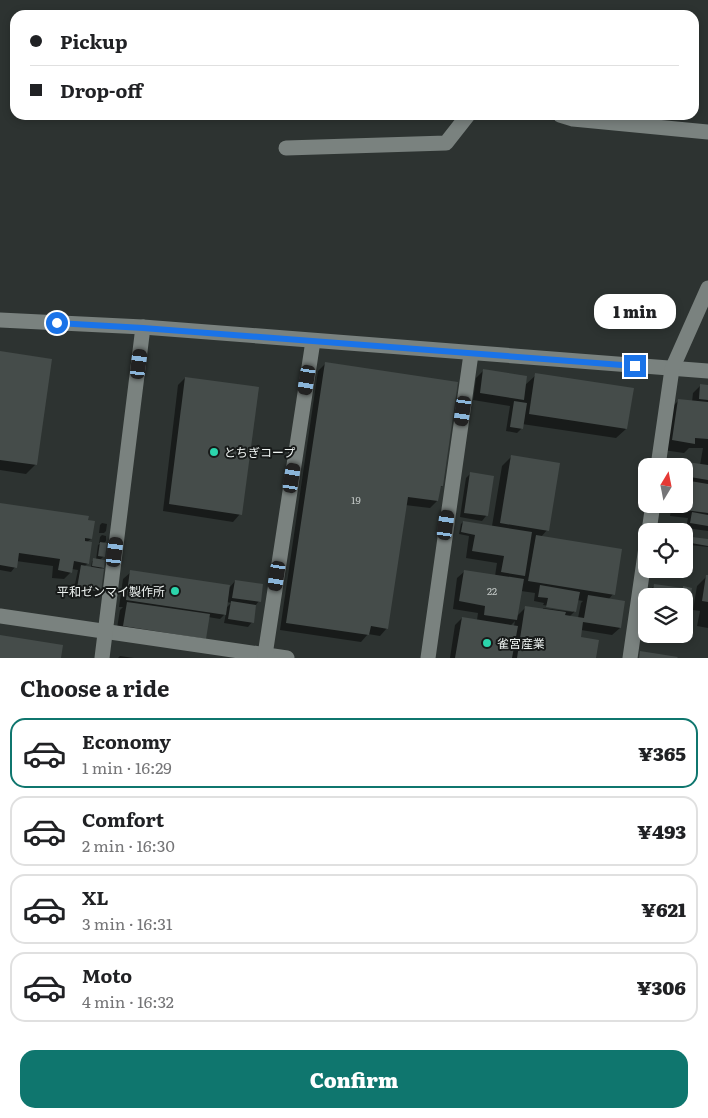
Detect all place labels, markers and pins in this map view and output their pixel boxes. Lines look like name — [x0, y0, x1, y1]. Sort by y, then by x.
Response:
place label: とちぎコープ — [224, 443, 295, 461]
marker: とちぎコープ — [208, 446, 220, 458]
place label: 平和ゼンマイ製作所 — [57, 582, 165, 600]
marker: 平和ゼンマイ製作所 — [169, 585, 181, 597]
place label: 雀宮産業 — [497, 634, 545, 652]
marker: 雀宮産業 — [481, 637, 493, 649]

